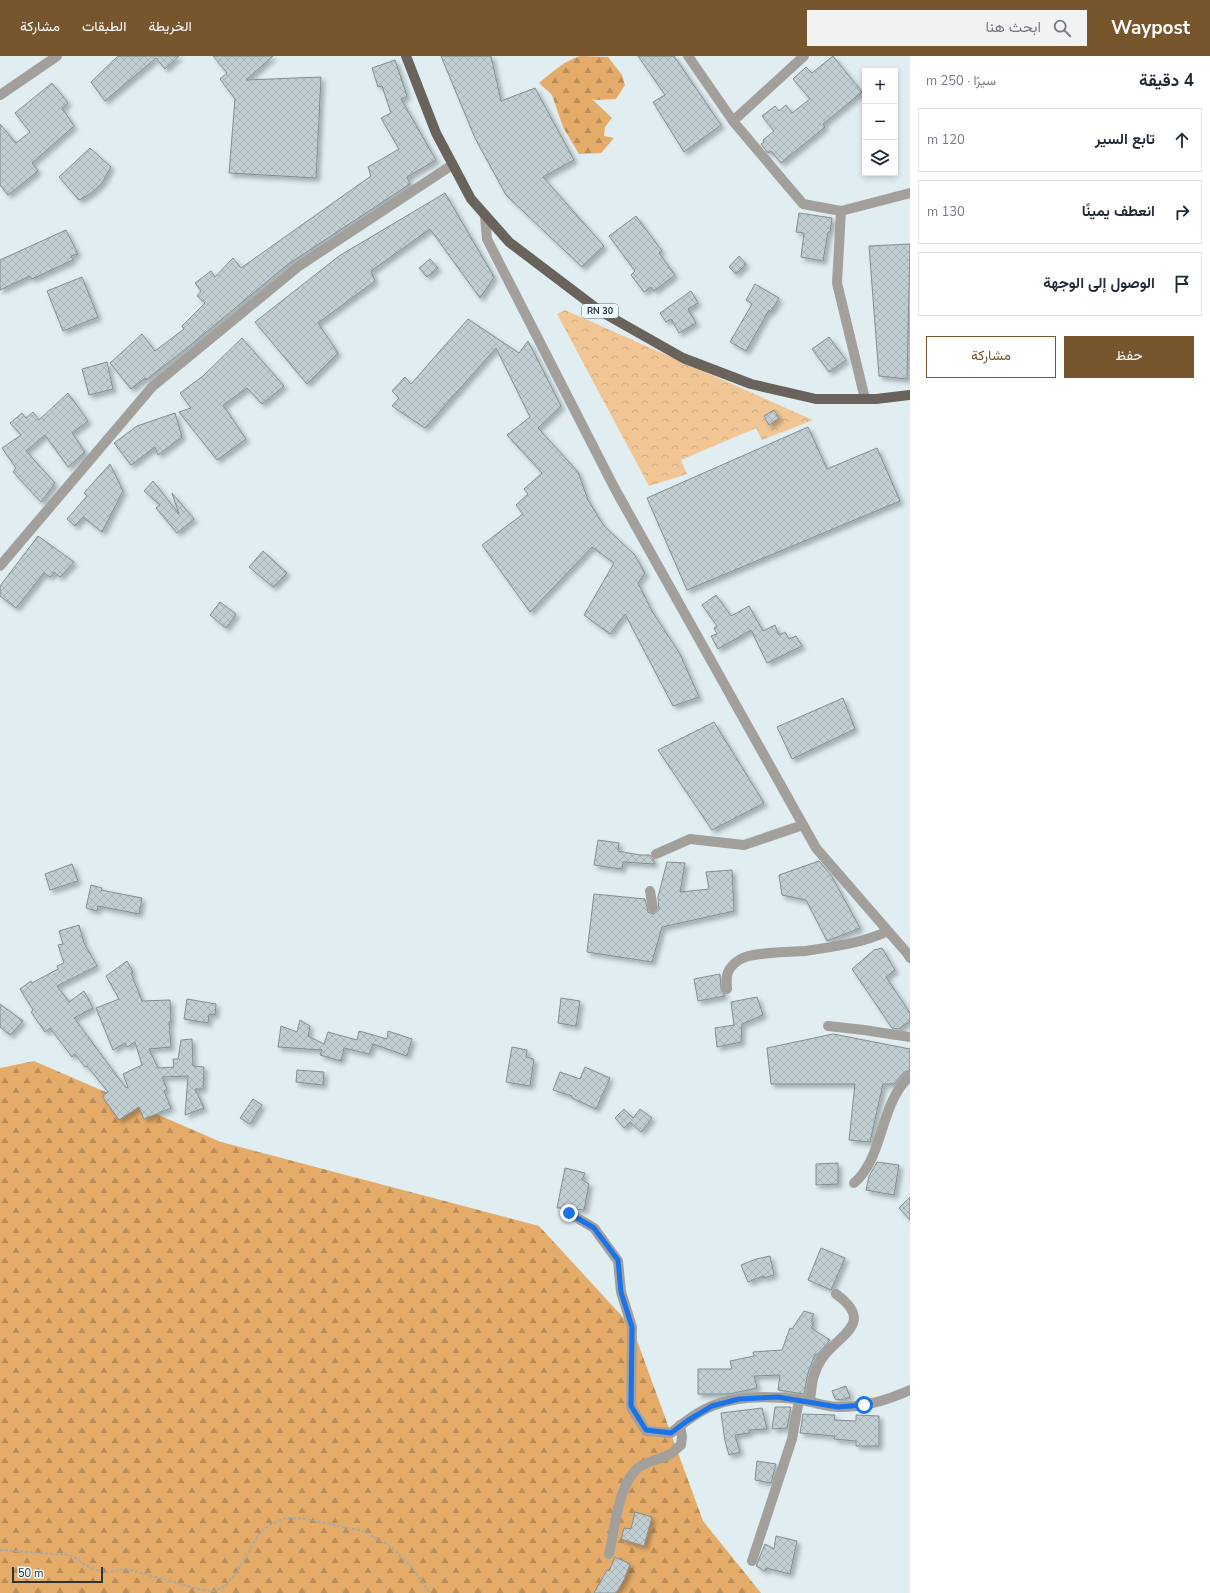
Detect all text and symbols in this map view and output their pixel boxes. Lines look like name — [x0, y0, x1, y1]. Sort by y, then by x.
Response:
search box — [807, 10, 1087, 46]
text: Waypost — [1111, 15, 1190, 41]
text: مشاركة — [20, 17, 60, 36]
text: الطبقات — [82, 17, 126, 36]
text: الخريطة — [148, 17, 192, 36]
text: ابحث هنا — [986, 17, 1041, 37]
icon: search — [1051, 17, 1073, 39]
map controls — [862, 68, 898, 176]
button: + — [862, 68, 898, 104]
text: 4 دقيقة — [1139, 69, 1194, 92]
text: سيرًا · 250 m — [926, 72, 996, 90]
button: − — [862, 104, 898, 140]
text: تابع السير — [1095, 129, 1155, 149]
icon: ahead — [1171, 129, 1193, 151]
text: 120 m — [927, 131, 965, 149]
button: layers — [862, 140, 898, 176]
text: انعطف يمينًا — [1082, 201, 1155, 221]
icon: right — [1171, 201, 1193, 223]
text: 130 m — [927, 203, 965, 221]
text: الوصول إلى الوجهة — [1043, 273, 1155, 293]
icon: arrive — [1171, 273, 1193, 295]
road number: RN 30 — [582, 304, 618, 318]
button: مشاركة — [926, 336, 1056, 378]
button: حفظ — [1064, 336, 1194, 378]
route end — [560, 1204, 578, 1222]
route start — [855, 1396, 873, 1414]
scale bar — [12, 1565, 103, 1584]
text: 50 m — [18, 1566, 43, 1581]

